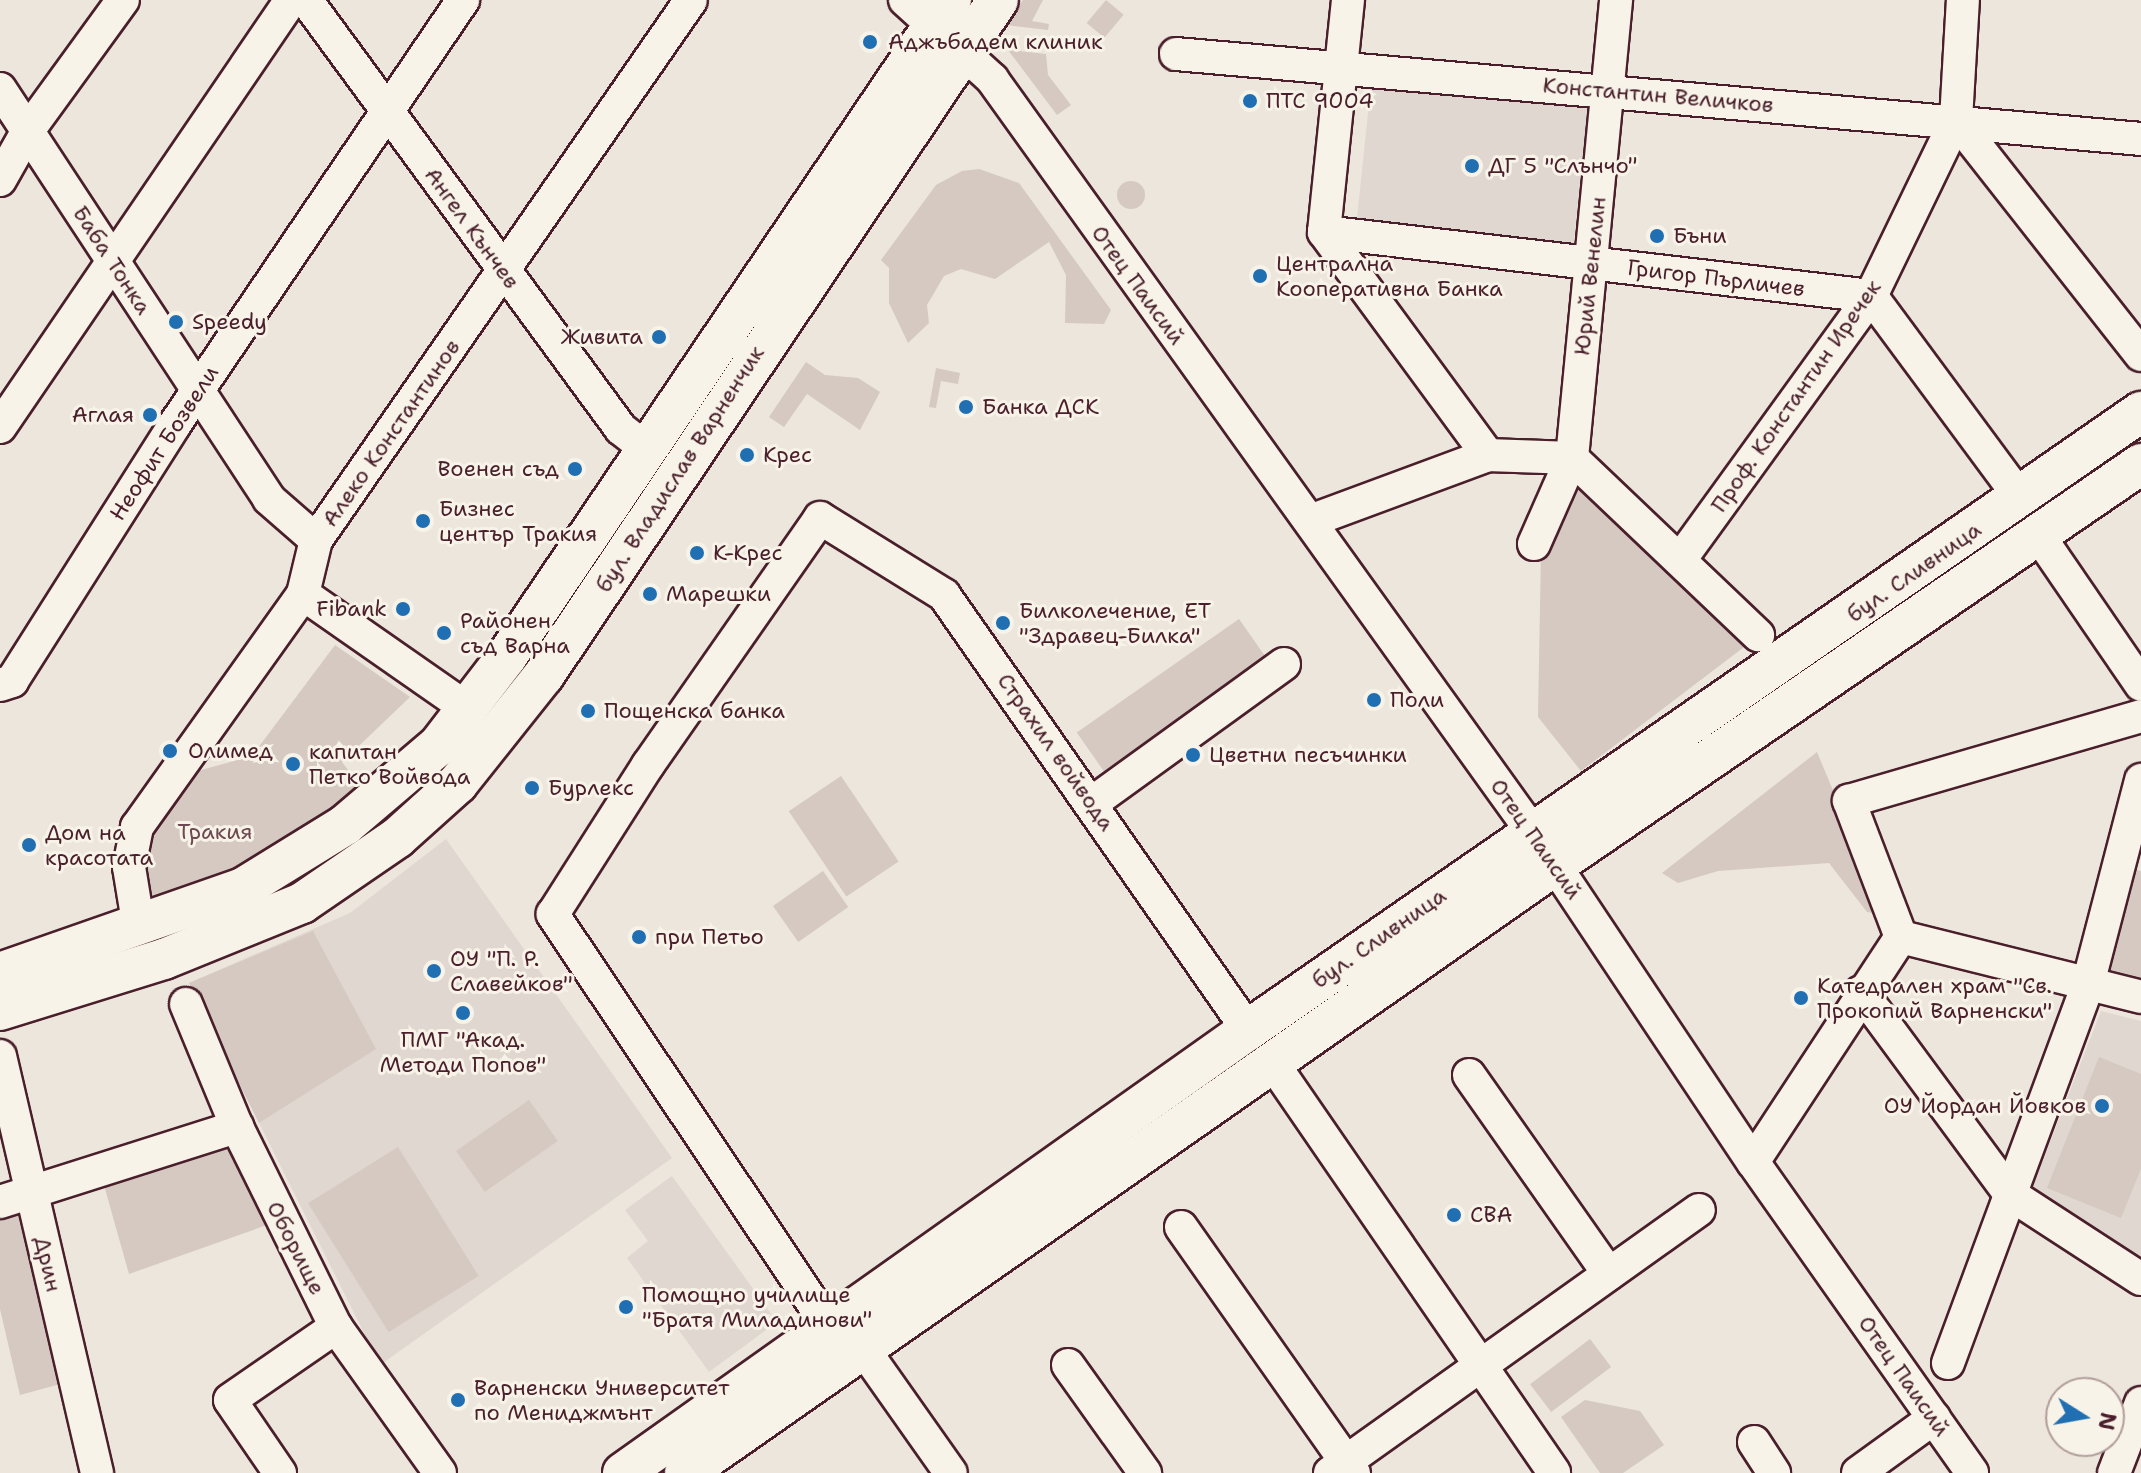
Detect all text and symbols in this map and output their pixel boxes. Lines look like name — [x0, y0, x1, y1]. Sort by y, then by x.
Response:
place label: Аджъбадем клиник — [888, 29, 1103, 55]
marker: Аджъбадем клиник — [859, 31, 881, 53]
street label: Константин Величков — [1542, 72, 1774, 118]
place label: ПТС 9004 — [1266, 88, 1374, 114]
marker: ПТС 9004 — [1241, 92, 1259, 110]
place label: ДГ 5 "Слънчо" — [1488, 153, 1637, 179]
marker: ДГ 5 "Слънчо" — [1463, 157, 1481, 175]
street label: Ангел Кънчев — [419, 162, 525, 294]
street label: Юрий Венелин — [1569, 195, 1611, 357]
street label: Баба Тонка — [67, 201, 157, 319]
street label: Отец Паисий — [1086, 220, 1190, 350]
place label: Бъни — [1673, 223, 1727, 249]
marker: Бъни — [1648, 227, 1666, 245]
place label: Централна Кооперативна Банка — [1276, 250, 1503, 302]
street label: Григор Пърличев — [1626, 254, 1806, 302]
marker: Централна Кооперативна Банка — [1251, 267, 1269, 285]
street label: Проф. Константин Иречек — [1705, 275, 1887, 517]
place label: Speedy — [192, 309, 267, 335]
marker: Speedy — [167, 313, 185, 331]
place label: Живита — [561, 324, 643, 350]
marker: Живита — [650, 328, 668, 346]
street label: Алеко Константинов — [316, 334, 466, 532]
street label: бул. Владислав Варненчик — [590, 341, 770, 597]
street label: Неофит Бозвели — [104, 360, 224, 526]
place label: Банка ДСК — [982, 394, 1099, 420]
marker: Банка ДСК — [957, 398, 975, 416]
place label: Аглая — [72, 402, 134, 428]
marker: Аглая — [141, 406, 159, 424]
place label: Крес — [763, 442, 812, 468]
marker: Крес — [738, 446, 756, 464]
place label: Военен съд — [438, 456, 559, 482]
marker: Военен съд — [566, 460, 584, 478]
place label: Бизнес център Тракия — [439, 495, 597, 546]
marker: Бизнес център Тракия — [414, 512, 432, 530]
street label: бул. Сливница — [1842, 516, 1986, 628]
place label: К-Крес — [713, 540, 782, 566]
marker: К-Крес — [688, 544, 706, 562]
place label: Марешки — [666, 581, 771, 607]
marker: Марешки — [641, 585, 659, 603]
place label: Fibank — [316, 596, 387, 622]
place label: Билколечение, ЕТ "Здравец-Билка" — [1019, 597, 1211, 648]
marker: Fibank — [394, 600, 412, 618]
place label: Районен съд Варна — [460, 607, 570, 658]
marker: Билколечение, ЕТ "Здравец-Билка" — [994, 614, 1012, 632]
marker: Районен съд Варна — [435, 624, 453, 642]
street label: Страхил войвода — [992, 668, 1120, 836]
place label: Поли — [1390, 687, 1444, 713]
marker: Поли — [1365, 691, 1383, 709]
place label: Пощенска банка — [604, 698, 785, 724]
marker: Пощенска банка — [579, 702, 597, 720]
place label: Олимед — [188, 738, 273, 764]
place label: капитан Петко Войвода — [309, 738, 471, 790]
marker: Олимед — [159, 740, 181, 762]
place label: Цветни песъчинки — [1209, 742, 1407, 768]
marker: Цветни песъчинки — [1184, 746, 1202, 764]
marker: капитан Петко Войвода — [284, 755, 302, 773]
street label: Отец Паисий — [1485, 774, 1587, 904]
place label: Бурлекс — [548, 775, 634, 801]
marker: Бурлекс — [523, 779, 541, 797]
place label: Дом на красотата — [45, 819, 153, 870]
park label: Тракия — [177, 819, 253, 845]
marker: Дом на красотата — [20, 836, 38, 854]
street label: бул. Сливница — [1307, 882, 1451, 994]
place label: при Петьо — [655, 924, 764, 950]
marker: при Петьо — [630, 928, 648, 946]
place label: ОУ "П. Р. Славейков" — [450, 945, 573, 996]
marker: ОУ "П. Р. Славейков" — [425, 962, 443, 980]
place label: Катедрален храм "Св. Прокопий Варненски" — [1817, 972, 2052, 1024]
marker: Катедрален храм "Св. Прокопий Варненски" — [1792, 989, 1810, 1007]
marker: ПМГ "Акад. Методи Попов" — [454, 1004, 472, 1022]
place label: ПМГ "Акад. Методи Попов" — [380, 1026, 546, 1078]
place label: ОУ Йордан Йовков — [1884, 1093, 2086, 1119]
marker: ОУ Йордан Йовков — [2093, 1097, 2111, 1115]
street label: Оборище — [261, 1197, 331, 1299]
place label: CBA — [1470, 1202, 1512, 1228]
marker: CBA — [1445, 1206, 1463, 1224]
street label: Дрин — [29, 1234, 67, 1294]
place label: Помощно училище "Братя Миладинови" — [642, 1281, 872, 1332]
marker: Помощно училище "Братя Миладинови" — [617, 1298, 635, 1316]
street label: Отец Паисий — [1853, 1311, 1955, 1441]
place label: Варненски Университет по Мениджмънт — [474, 1374, 729, 1426]
north arrow — [2045, 1377, 2125, 1457]
marker: Варненски Университет по Мениджмънт — [449, 1391, 467, 1409]
text: N — [2091, 1410, 2123, 1433]

